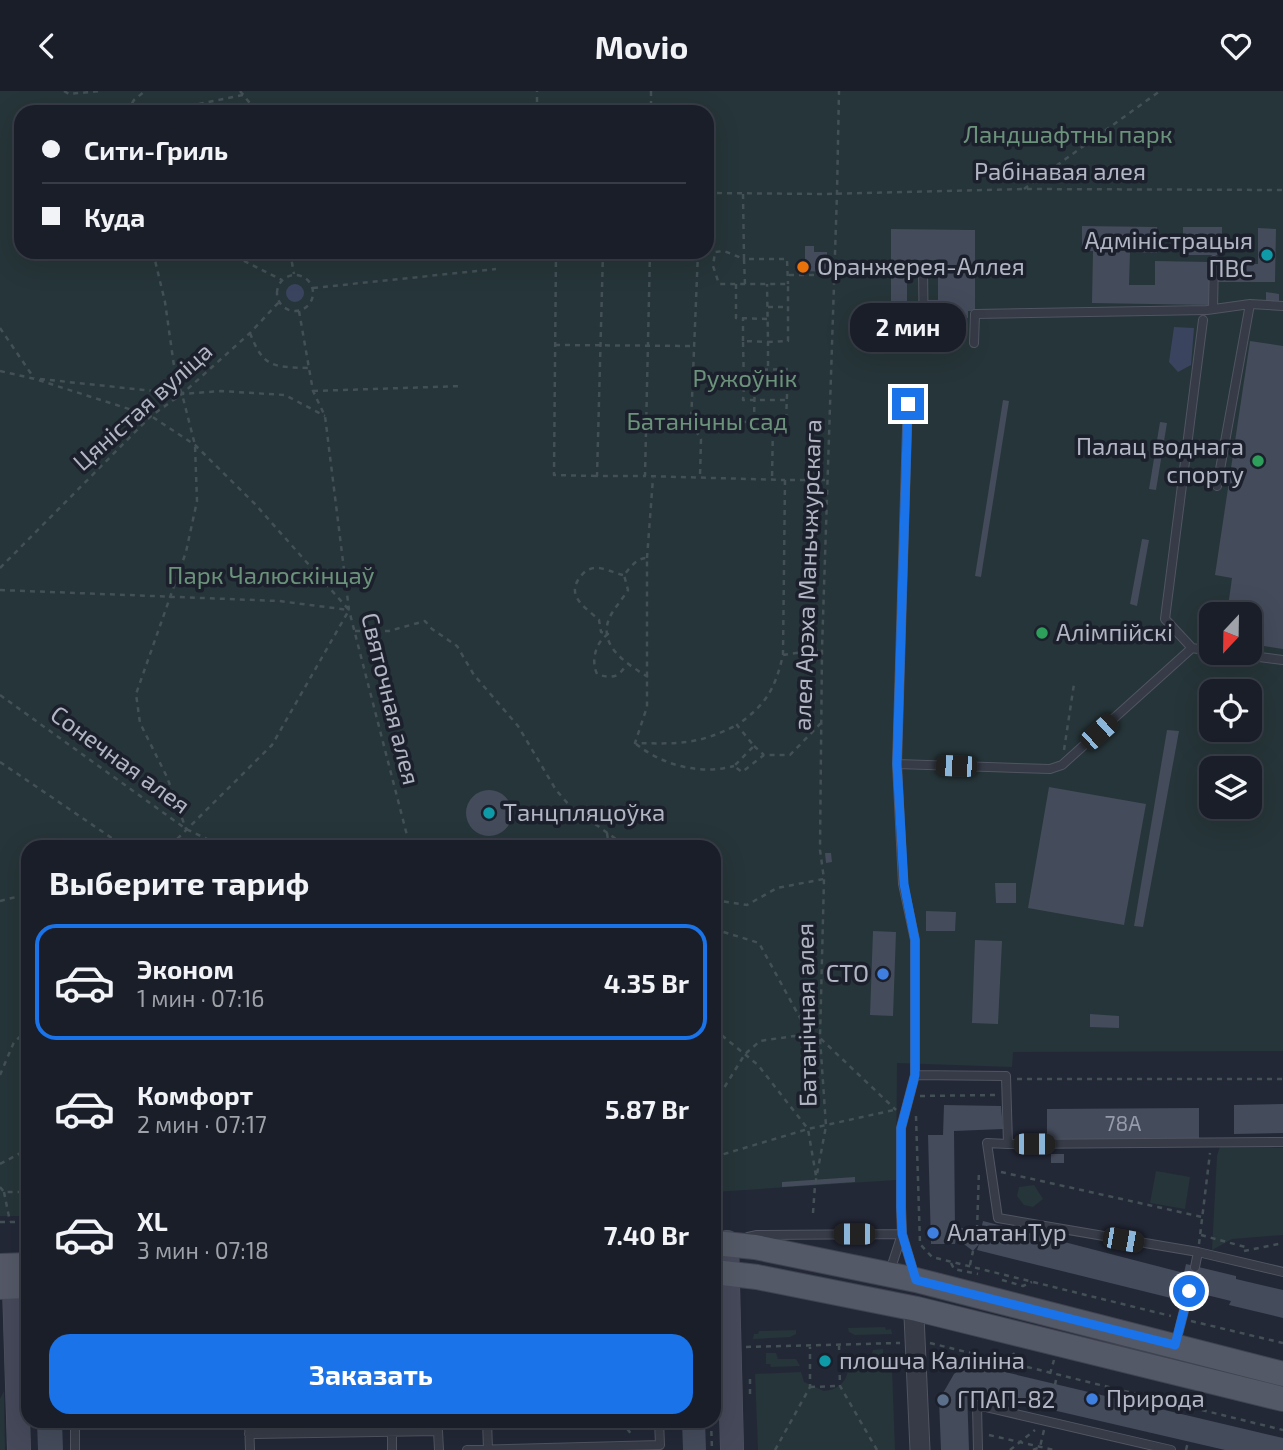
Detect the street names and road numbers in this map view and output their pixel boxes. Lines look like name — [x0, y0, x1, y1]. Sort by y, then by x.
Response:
street label: Рабінавая алея — [974, 156, 1146, 185]
street label: Цяністая вуліца — [67, 336, 218, 477]
street label: алея Арэха Маньчжурскага — [787, 419, 827, 731]
street label: Святочная алея — [356, 610, 427, 788]
street label: Сонечная алея — [46, 698, 196, 819]
street label: Батанічная алея — [789, 923, 822, 1107]

